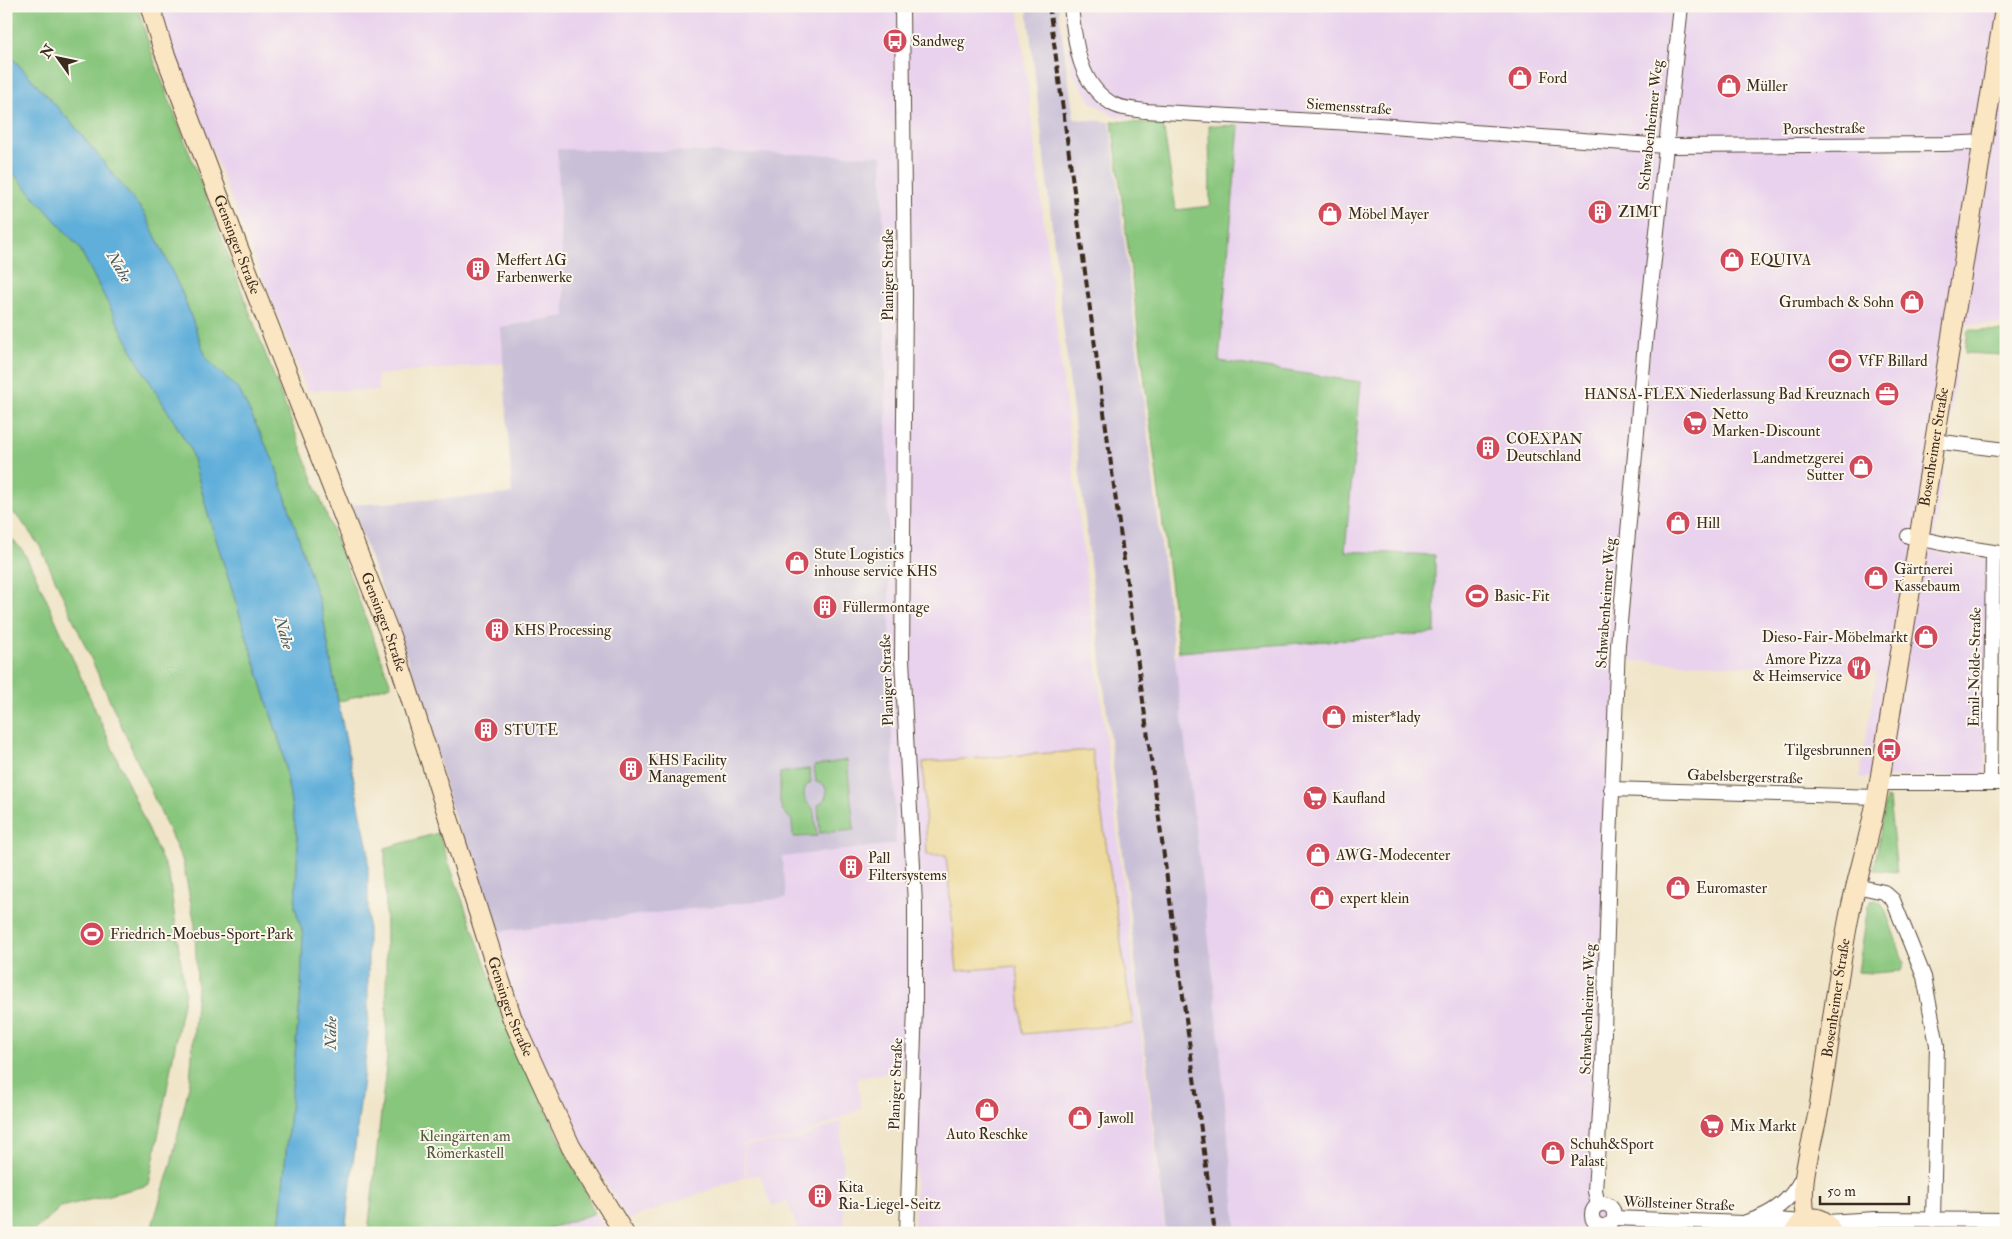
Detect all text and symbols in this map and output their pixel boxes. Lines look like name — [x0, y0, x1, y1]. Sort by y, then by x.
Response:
bus stop icon: Sandweg — [882, 28, 908, 54]
north arrow — [32, 32, 82, 82]
place label: Sandweg — [912, 32, 965, 51]
text: N — [36, 41, 58, 62]
street label: Schwabenheimer Weg — [1635, 58, 1667, 191]
shop icon: Ford — [1507, 65, 1533, 91]
place label: Ford — [1538, 69, 1568, 88]
shop icon: Müller — [1716, 73, 1742, 99]
place label: Müller — [1746, 77, 1788, 96]
street label: Siemensstraße — [1306, 95, 1392, 119]
street label: Porschestraße — [1783, 119, 1865, 139]
street label: Gensinger Straße — [210, 192, 265, 297]
building icon: ZIMT — [1587, 199, 1613, 225]
shop icon: Möbel Mayer — [1317, 201, 1343, 227]
place label: ZIMT — [1618, 203, 1661, 222]
place label: Möbel Mayer — [1348, 205, 1429, 224]
street label: Planiger Straße — [879, 229, 898, 321]
water label: Nahe — [102, 247, 136, 287]
shop icon: EQUIVA — [1719, 247, 1745, 273]
place label: Meffert AG Farbenwerke — [496, 251, 572, 287]
place label: EQUIVA — [1750, 251, 1812, 270]
building icon: Meffert AG Farbenwerke — [465, 256, 491, 282]
shop icon: Grumbach & Sohn — [1899, 289, 1925, 315]
place label: Grumbach & Sohn — [1779, 293, 1894, 312]
sports icon: VfF Billard — [1827, 348, 1853, 374]
place label: VfF Billard — [1858, 352, 1928, 371]
office icon: HANSA-FLEX Niederlassung Bad Kreuznach — [1874, 381, 1900, 407]
place label: HANSA-FLEX Niederlassung Bad Kreuznach — [1584, 385, 1870, 404]
street label: Bosenheimer Straße — [1915, 386, 1953, 508]
place label: Netto Marken-Discount — [1712, 405, 1820, 441]
supermarket icon: Netto Marken-Discount — [1682, 410, 1708, 436]
place label: COEXPAN Deutschland — [1506, 430, 1583, 466]
building icon: COEXPAN Deutschland — [1475, 435, 1501, 461]
place label: Landmetzgerei Sutter — [1752, 449, 1844, 485]
shop icon: Landmetzgerei Sutter — [1848, 454, 1874, 480]
shop icon: Hill — [1665, 510, 1691, 536]
place label: Hill — [1696, 514, 1720, 533]
street label: Schwabenheimer Weg — [1592, 536, 1620, 669]
place label: Stute Logistics inhouse service KHS — [814, 545, 937, 581]
shop icon: Stute Logistics inhouse service KHS — [784, 550, 810, 576]
place label: Gärtnerei Kassebaum — [1894, 560, 1960, 596]
shop icon: Gärtnerei Kassebaum — [1863, 565, 1889, 591]
street label: Gensinger Straße — [357, 569, 411, 674]
sports icon: Basic-Fit — [1464, 583, 1490, 609]
place label: Basic-Fit — [1494, 587, 1550, 606]
building icon: Füllermontage — [812, 594, 838, 620]
place label: Füllermontage — [842, 598, 929, 617]
street label: Emil-Nolde-Straße — [1964, 607, 1986, 727]
water label: Nahe — [270, 613, 298, 652]
building icon: KHS Processing — [484, 617, 510, 643]
place label: KHS Processing — [514, 621, 612, 640]
shop icon: Dieso-Fair-Möbelmarkt — [1913, 624, 1939, 650]
place label: Dieso-Fair-Möbelmarkt — [1762, 628, 1908, 647]
street label: Planiger Straße — [876, 634, 898, 726]
place label: Amore Pizza & Heimservice — [1752, 650, 1843, 686]
restaurant icon: Amore Pizza & Heimservice — [1846, 655, 1872, 681]
shop icon: mister*lady — [1321, 704, 1347, 730]
place label: mister*lady — [1352, 708, 1421, 727]
building icon: STUTE — [473, 717, 499, 743]
place label: STUTE — [504, 721, 558, 740]
bus stop icon: Tilgesbrunnen — [1876, 737, 1902, 763]
place label: Tilgesbrunnen — [1784, 741, 1872, 760]
place label: KHS Facility Management — [648, 751, 727, 787]
building icon: KHS Facility Management — [618, 756, 644, 782]
street label: Gabelsbergerstraße — [1687, 765, 1803, 789]
supermarket icon: Kaufland — [1302, 785, 1328, 811]
place label: Kaufland — [1332, 789, 1386, 808]
shop icon: AWG-Modecenter — [1305, 842, 1331, 868]
place label: AWG-Modecenter — [1335, 846, 1451, 865]
place label: Pall Filtersystems — [868, 849, 947, 885]
building icon: Pall Filtersystems — [838, 854, 864, 880]
shop icon: Euromaster — [1665, 875, 1691, 901]
place label: Euromaster — [1696, 879, 1767, 898]
shop icon: expert klein — [1309, 885, 1335, 911]
place label: expert klein — [1340, 889, 1410, 909]
sports icon: Friedrich-Moebus-Sport-Park — [79, 921, 105, 947]
place label: Friedrich-Moebus-Sport-Park — [110, 925, 294, 945]
street label: Bosenheimer Straße — [1817, 937, 1854, 1059]
street label: Schwabenheimer Weg — [1576, 943, 1600, 1075]
street label: Gensinger Straße — [484, 954, 538, 1060]
water label: Nahe — [321, 1016, 341, 1051]
street label: Planiger Straße — [885, 1038, 907, 1130]
shop icon: Auto Reschke — [974, 1097, 1000, 1123]
shop icon: Jawoll — [1067, 1105, 1093, 1131]
place label: Jawoll — [1097, 1109, 1134, 1129]
supermarket icon: Mix Markt — [1699, 1113, 1725, 1139]
place label: Mix Markt — [1730, 1117, 1796, 1136]
place label: Auto Reschke — [945, 1125, 1028, 1144]
park label: Kleingärten am Römerkastell — [419, 1127, 511, 1163]
place label: Schuh&Sport Palast — [1570, 1135, 1654, 1171]
shop icon: Schuh&Sport Palast — [1540, 1140, 1566, 1166]
scale bar — [1820, 1174, 1908, 1206]
place label: Kita Ria-Liegel-Seitz — [838, 1178, 941, 1214]
text: 50 m — [1827, 1182, 1856, 1201]
building icon: Kita Ria-Liegel-Seitz — [807, 1183, 833, 1209]
street label: Wöllsteiner Straße — [1622, 1193, 1735, 1215]

